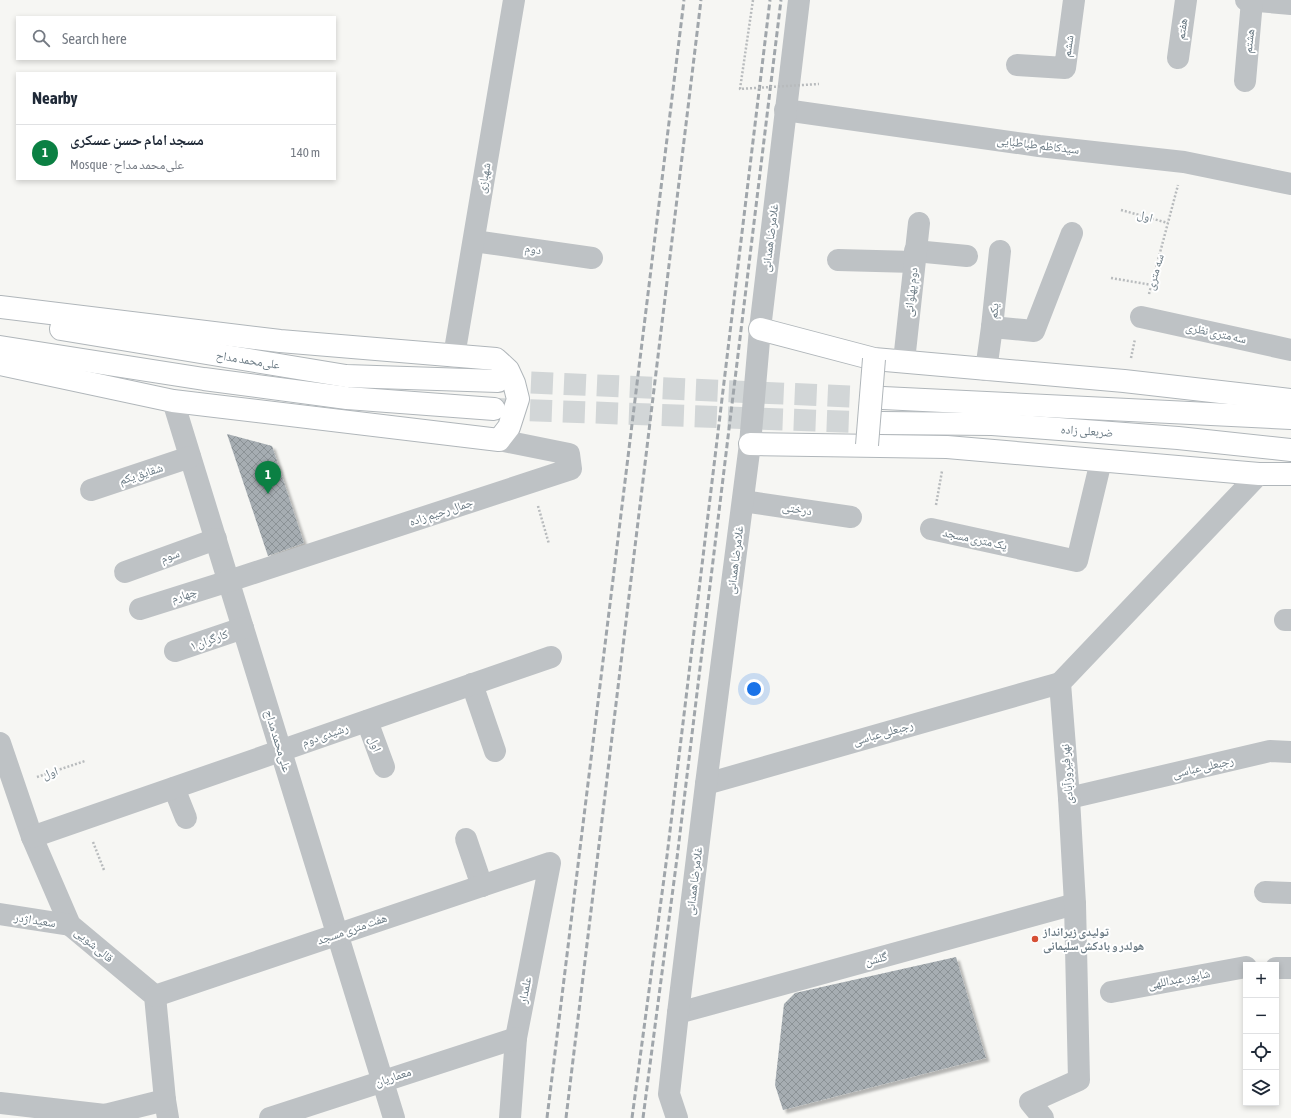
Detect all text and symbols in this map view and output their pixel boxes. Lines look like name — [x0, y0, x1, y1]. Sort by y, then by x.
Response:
search box — [16, 16, 336, 60]
street label: هفتم — [1174, 17, 1191, 41]
icon: search — [30, 27, 52, 49]
street label: هشتم — [1241, 28, 1258, 54]
text: Search here — [62, 30, 127, 47]
street label: ششم — [1060, 34, 1077, 58]
text: Nearby — [32, 88, 78, 108]
text: مسجد امام حسن عسکری — [70, 131, 204, 148]
street label: سیدکاظم طباطبایی — [996, 133, 1080, 158]
text: 1 — [42, 145, 48, 160]
text: 140 m — [291, 145, 320, 160]
text: Mosque · علی‌محمد مداح — [70, 157, 184, 172]
street label: شهبازی — [474, 161, 494, 195]
street label: غلامرضا همدانی — [759, 203, 781, 273]
street label: اول — [1136, 207, 1154, 225]
street label: دوم — [524, 241, 542, 258]
street label: سه متری — [1143, 252, 1167, 292]
street label: دوم پهلوانی — [901, 267, 922, 318]
street label: یکم — [986, 302, 1003, 320]
street label: سه متری نظری — [1184, 320, 1248, 346]
street label: علی‌محمد مداح — [215, 348, 281, 372]
street label: ضربعلی زاده — [1060, 422, 1114, 440]
street label: شقایق یکم — [117, 460, 165, 489]
pin: 1 — [255, 461, 281, 494]
street label: جمال رحیم زاده — [407, 495, 475, 530]
street label: درختی — [781, 500, 813, 518]
street label: غلامرضا همدانی — [724, 525, 746, 595]
street label: یک متری مسجد — [941, 525, 1009, 553]
street label: سوم — [158, 546, 182, 567]
street label: چهارم — [170, 584, 199, 606]
street label: کارگران ۱ — [188, 627, 230, 653]
your location — [744, 679, 764, 699]
street label: علی‌محمد مداح — [262, 708, 294, 774]
street label: رجبعلی عباسی — [851, 718, 915, 749]
street label: رشیدی دوم — [300, 720, 351, 750]
street label: اول — [366, 734, 384, 754]
street label: نهر فیروزآبادی — [1058, 743, 1076, 805]
street label: رجبعلی عباسی — [1171, 753, 1235, 781]
street label: اول — [40, 764, 60, 782]
street label: غلامرضا همدانی — [683, 846, 705, 916]
street label: سعید اژدر — [12, 910, 57, 930]
street label: هفت متری مسجد — [315, 910, 389, 948]
street label: قالی شویی — [72, 925, 116, 965]
place label: تولیدی زیرانداز هولدر و بادکش سلیمانی — [1042, 925, 1144, 954]
marker: تولیدی زیرانداز هولدر و بادکش سلیمانی — [1030, 934, 1040, 944]
street label: گلشن — [863, 949, 889, 969]
map controls — [1243, 962, 1279, 1106]
button: + — [1243, 962, 1279, 998]
street label: شاپور عبداللهی — [1147, 966, 1212, 992]
street label: علمدار — [515, 975, 534, 1006]
button: − — [1243, 998, 1279, 1034]
button: locate — [1243, 1034, 1279, 1070]
street label: معماریان — [373, 1065, 413, 1090]
button: layers — [1243, 1070, 1279, 1106]

